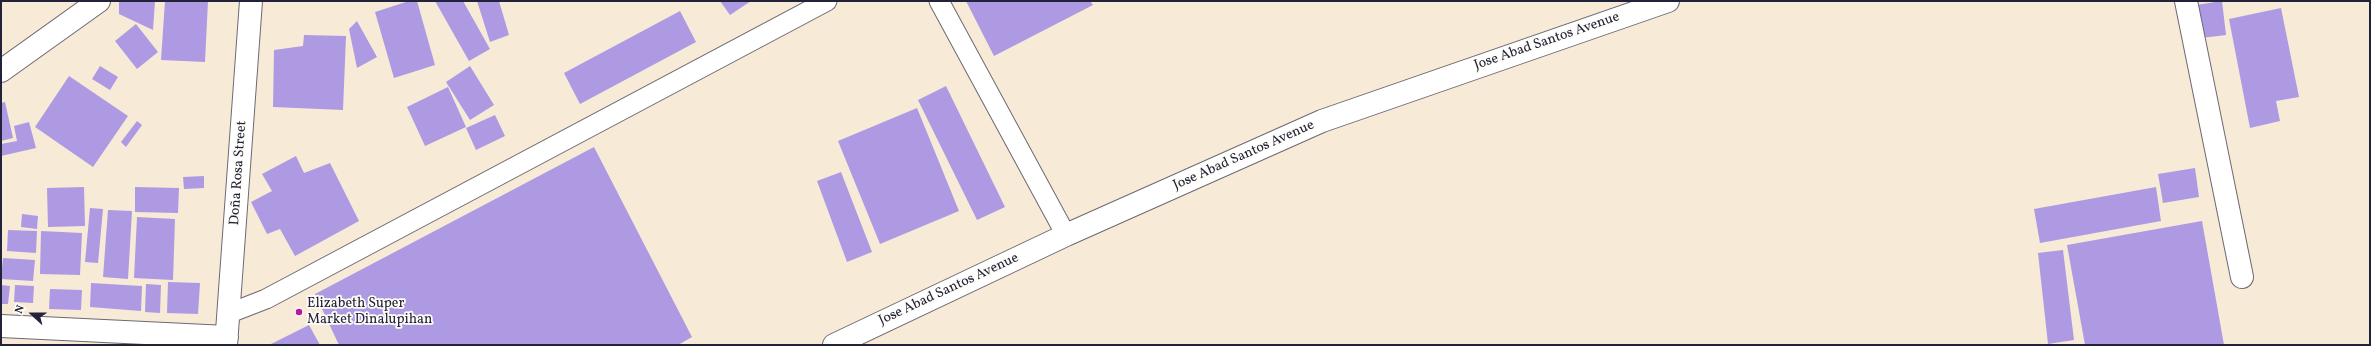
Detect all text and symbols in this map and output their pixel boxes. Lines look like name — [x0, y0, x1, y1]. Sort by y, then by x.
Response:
street label: Jose Abad Santos Avenue — [1472, 9, 1622, 75]
street label: Jose Abad Santos Avenue — [1171, 117, 1317, 195]
street label: Doña Rosa Street — [227, 120, 251, 226]
street label: Jose Abad Santos Avenue — [876, 250, 1022, 330]
north arrow — [12, 294, 52, 334]
place label: Elizabeth Super Market Dinalupihan — [307, 296, 432, 328]
text: N — [12, 303, 29, 316]
marker: Elizabeth Super Market Dinalupihan — [294, 307, 304, 317]

